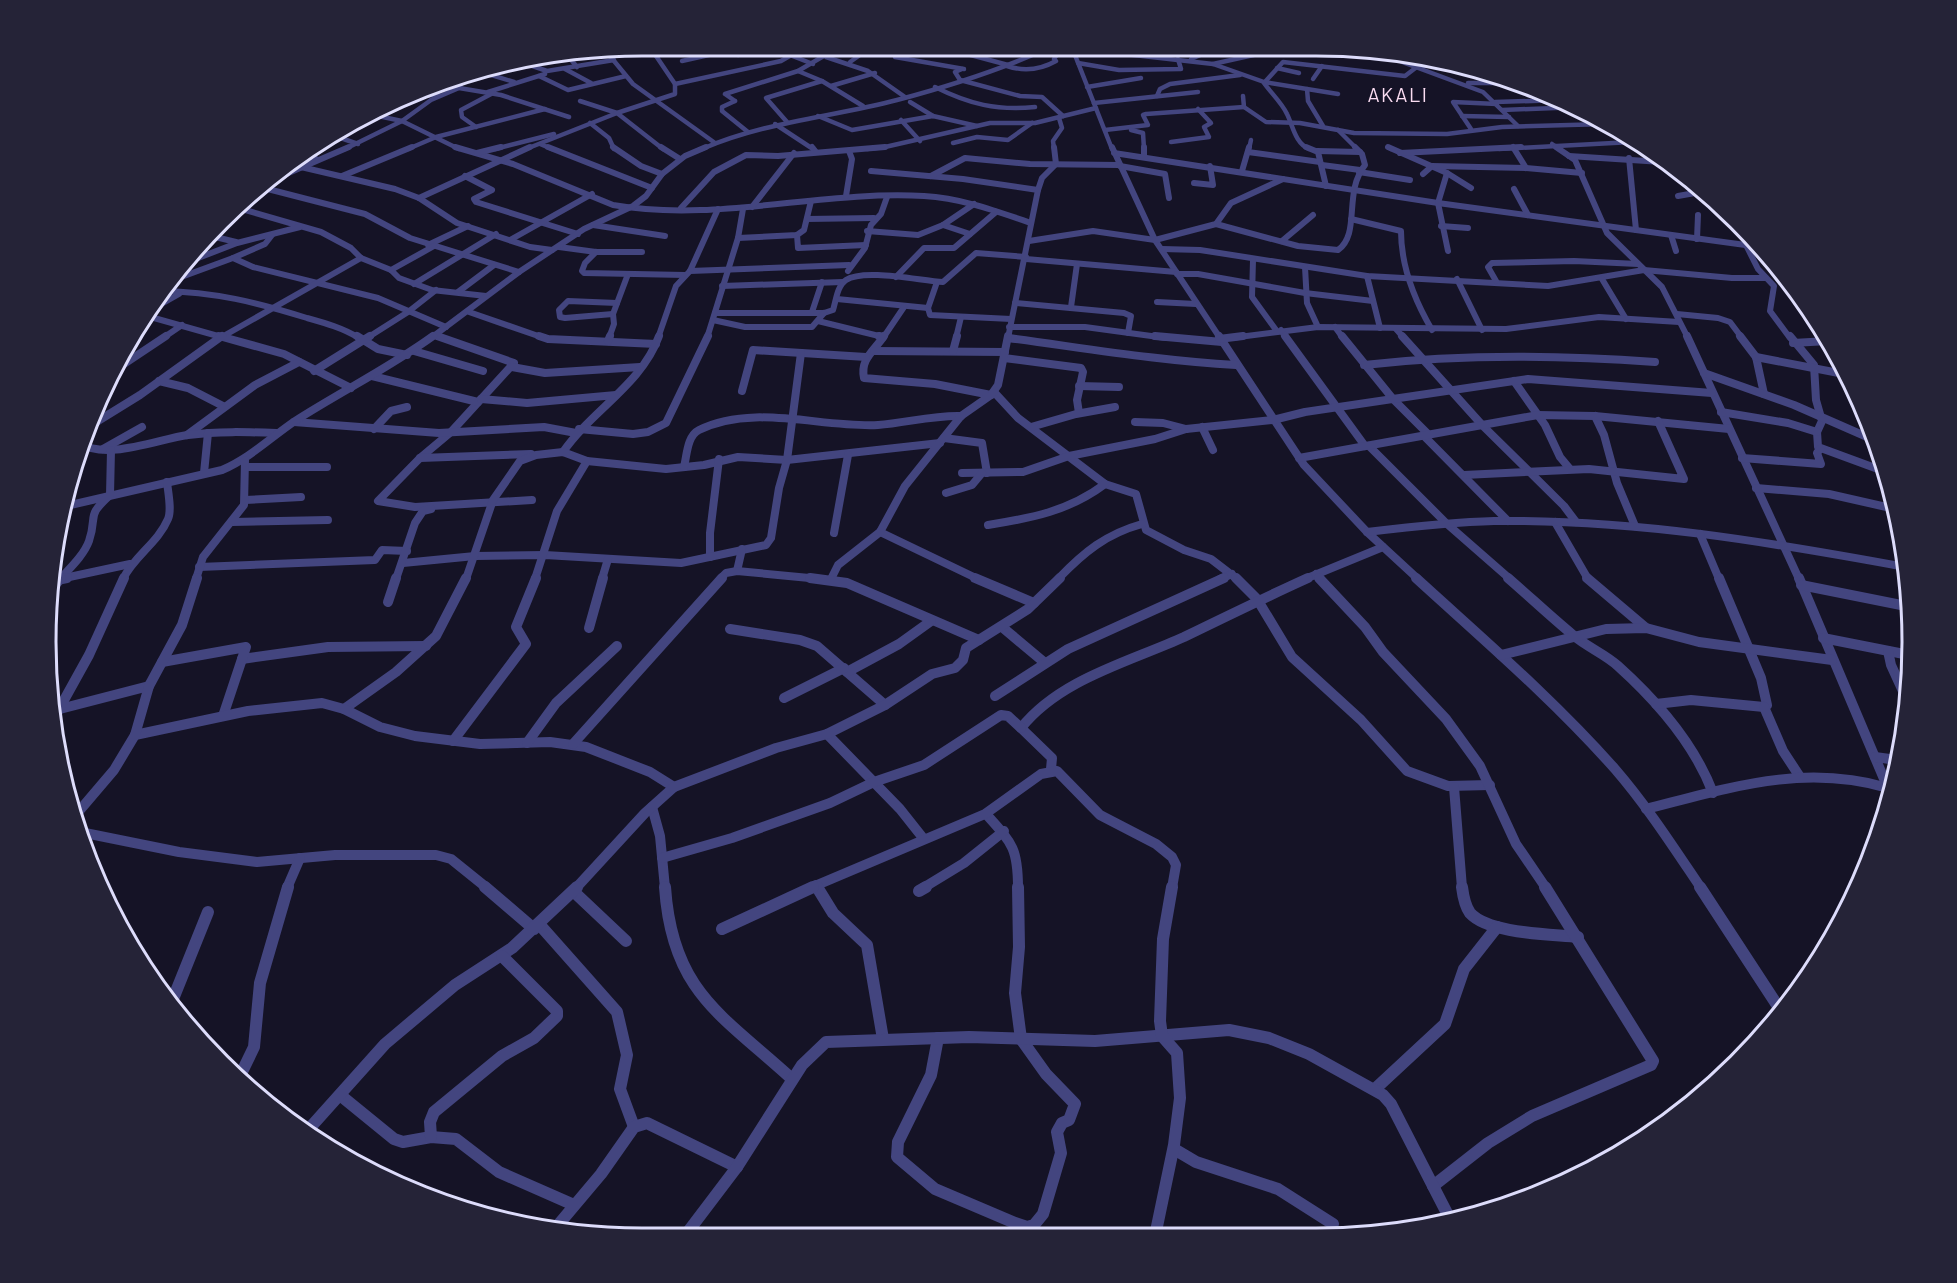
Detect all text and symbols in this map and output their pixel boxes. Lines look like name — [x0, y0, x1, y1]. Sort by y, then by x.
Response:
district label: AKALI — [1367, 82, 1429, 106]

